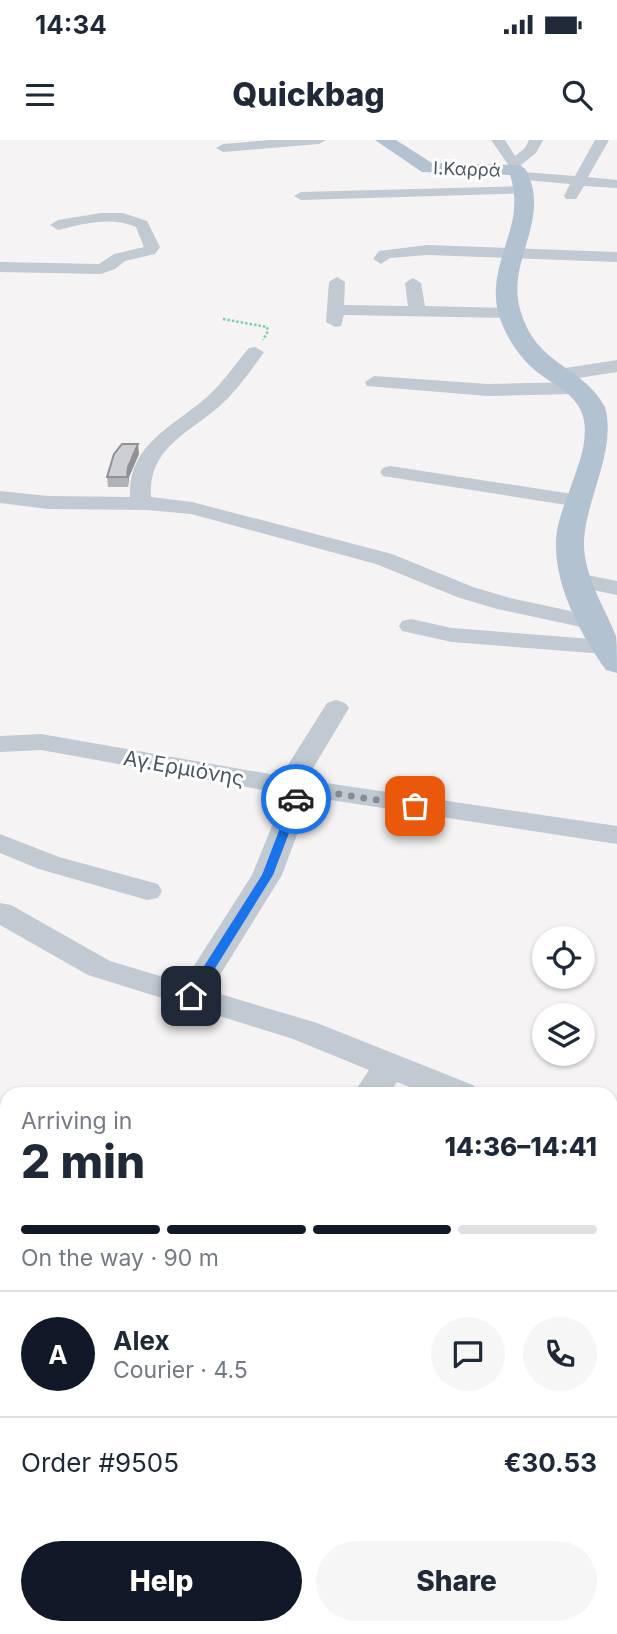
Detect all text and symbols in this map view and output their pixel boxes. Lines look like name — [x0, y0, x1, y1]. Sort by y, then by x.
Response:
text: 14:34 — [35, 9, 107, 40]
text: Quickbag — [232, 75, 385, 114]
icon: menu — [21, 76, 59, 114]
icon: search — [558, 76, 596, 114]
street label: Ι.Καρρά — [433, 157, 501, 181]
street label: Αγ.Ερμιόνης — [122, 745, 246, 791]
courier — [261, 764, 331, 834]
pin — [385, 776, 445, 836]
icon: car — [277, 780, 315, 818]
icon: bag — [396, 787, 434, 825]
map controls — [532, 926, 595, 1066]
button: locate — [532, 926, 595, 989]
pin — [161, 966, 221, 1026]
icon: home — [172, 977, 210, 1015]
button: layers — [532, 1003, 595, 1066]
text: Arriving in — [21, 1107, 132, 1135]
text: 14:36–14:41 — [444, 1131, 597, 1162]
text: 2 min — [21, 1133, 145, 1189]
text: On the way · 90 m — [21, 1244, 219, 1272]
button: chat — [431, 1317, 505, 1391]
button: phone — [523, 1317, 597, 1391]
text: Alex — [113, 1325, 170, 1356]
text: A — [48, 1339, 68, 1370]
text: Courier · 4.5 — [113, 1356, 248, 1384]
text: Order #9505 — [21, 1447, 179, 1478]
text: €30.53 — [504, 1447, 597, 1478]
button: Help — [21, 1541, 302, 1621]
button: Share — [316, 1541, 597, 1621]

